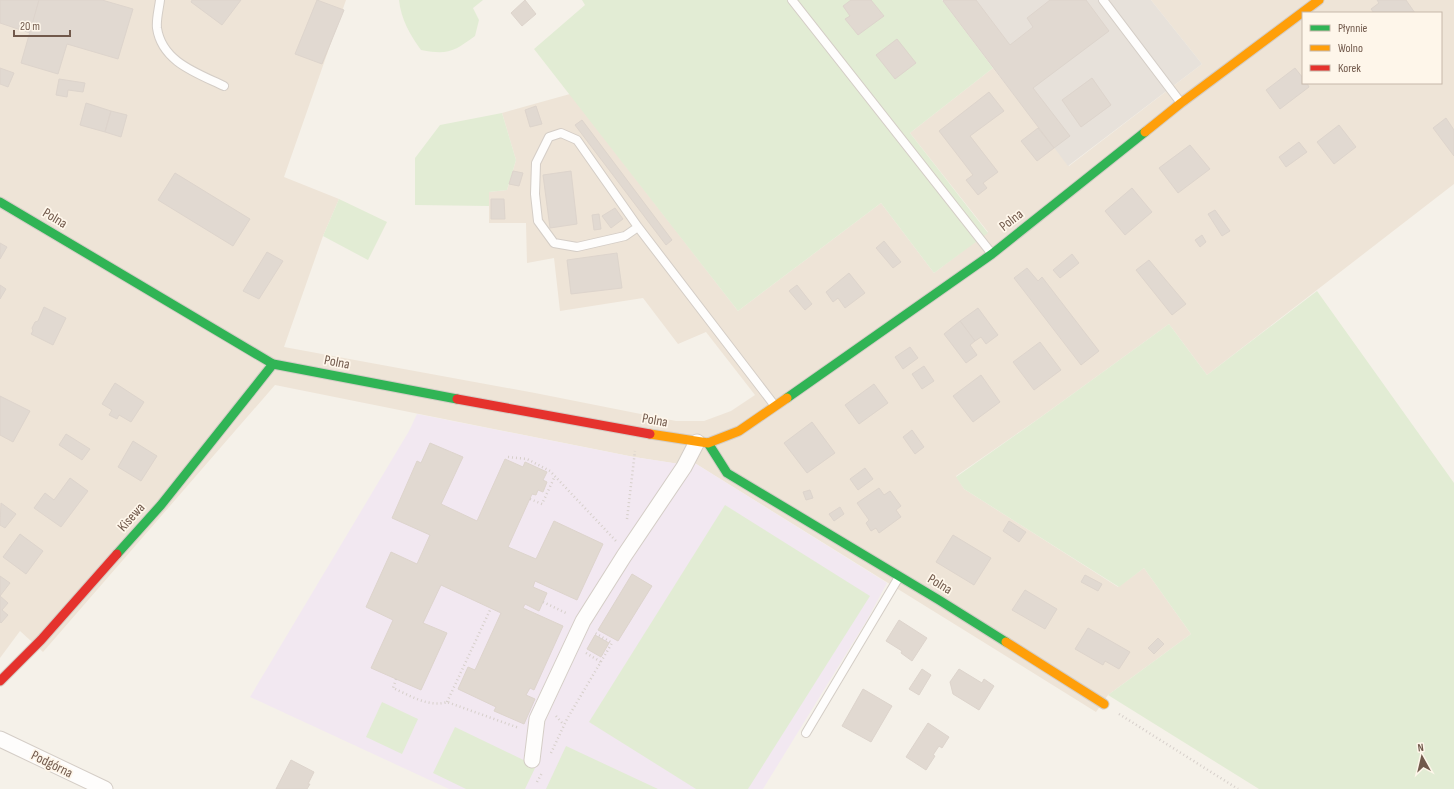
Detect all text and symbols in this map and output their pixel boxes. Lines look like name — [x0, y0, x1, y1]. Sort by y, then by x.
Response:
scale bar — [14, 12, 70, 38]
legend — [1302, 12, 1442, 84]
text: 20 m — [20, 19, 40, 34]
text: Płynnie — [1338, 21, 1368, 36]
text: Wolno — [1338, 41, 1363, 56]
text: Korek — [1338, 61, 1361, 76]
street label: Polna — [40, 204, 70, 232]
street label: Polna — [996, 205, 1026, 235]
street label: Polna — [323, 351, 351, 373]
street label: Polna — [641, 409, 669, 431]
street label: Kisewa — [114, 499, 148, 535]
street label: Polna — [925, 570, 955, 598]
north arrow — [1402, 737, 1442, 777]
text: N — [1417, 741, 1425, 754]
street label: Podgórna — [28, 747, 76, 781]

